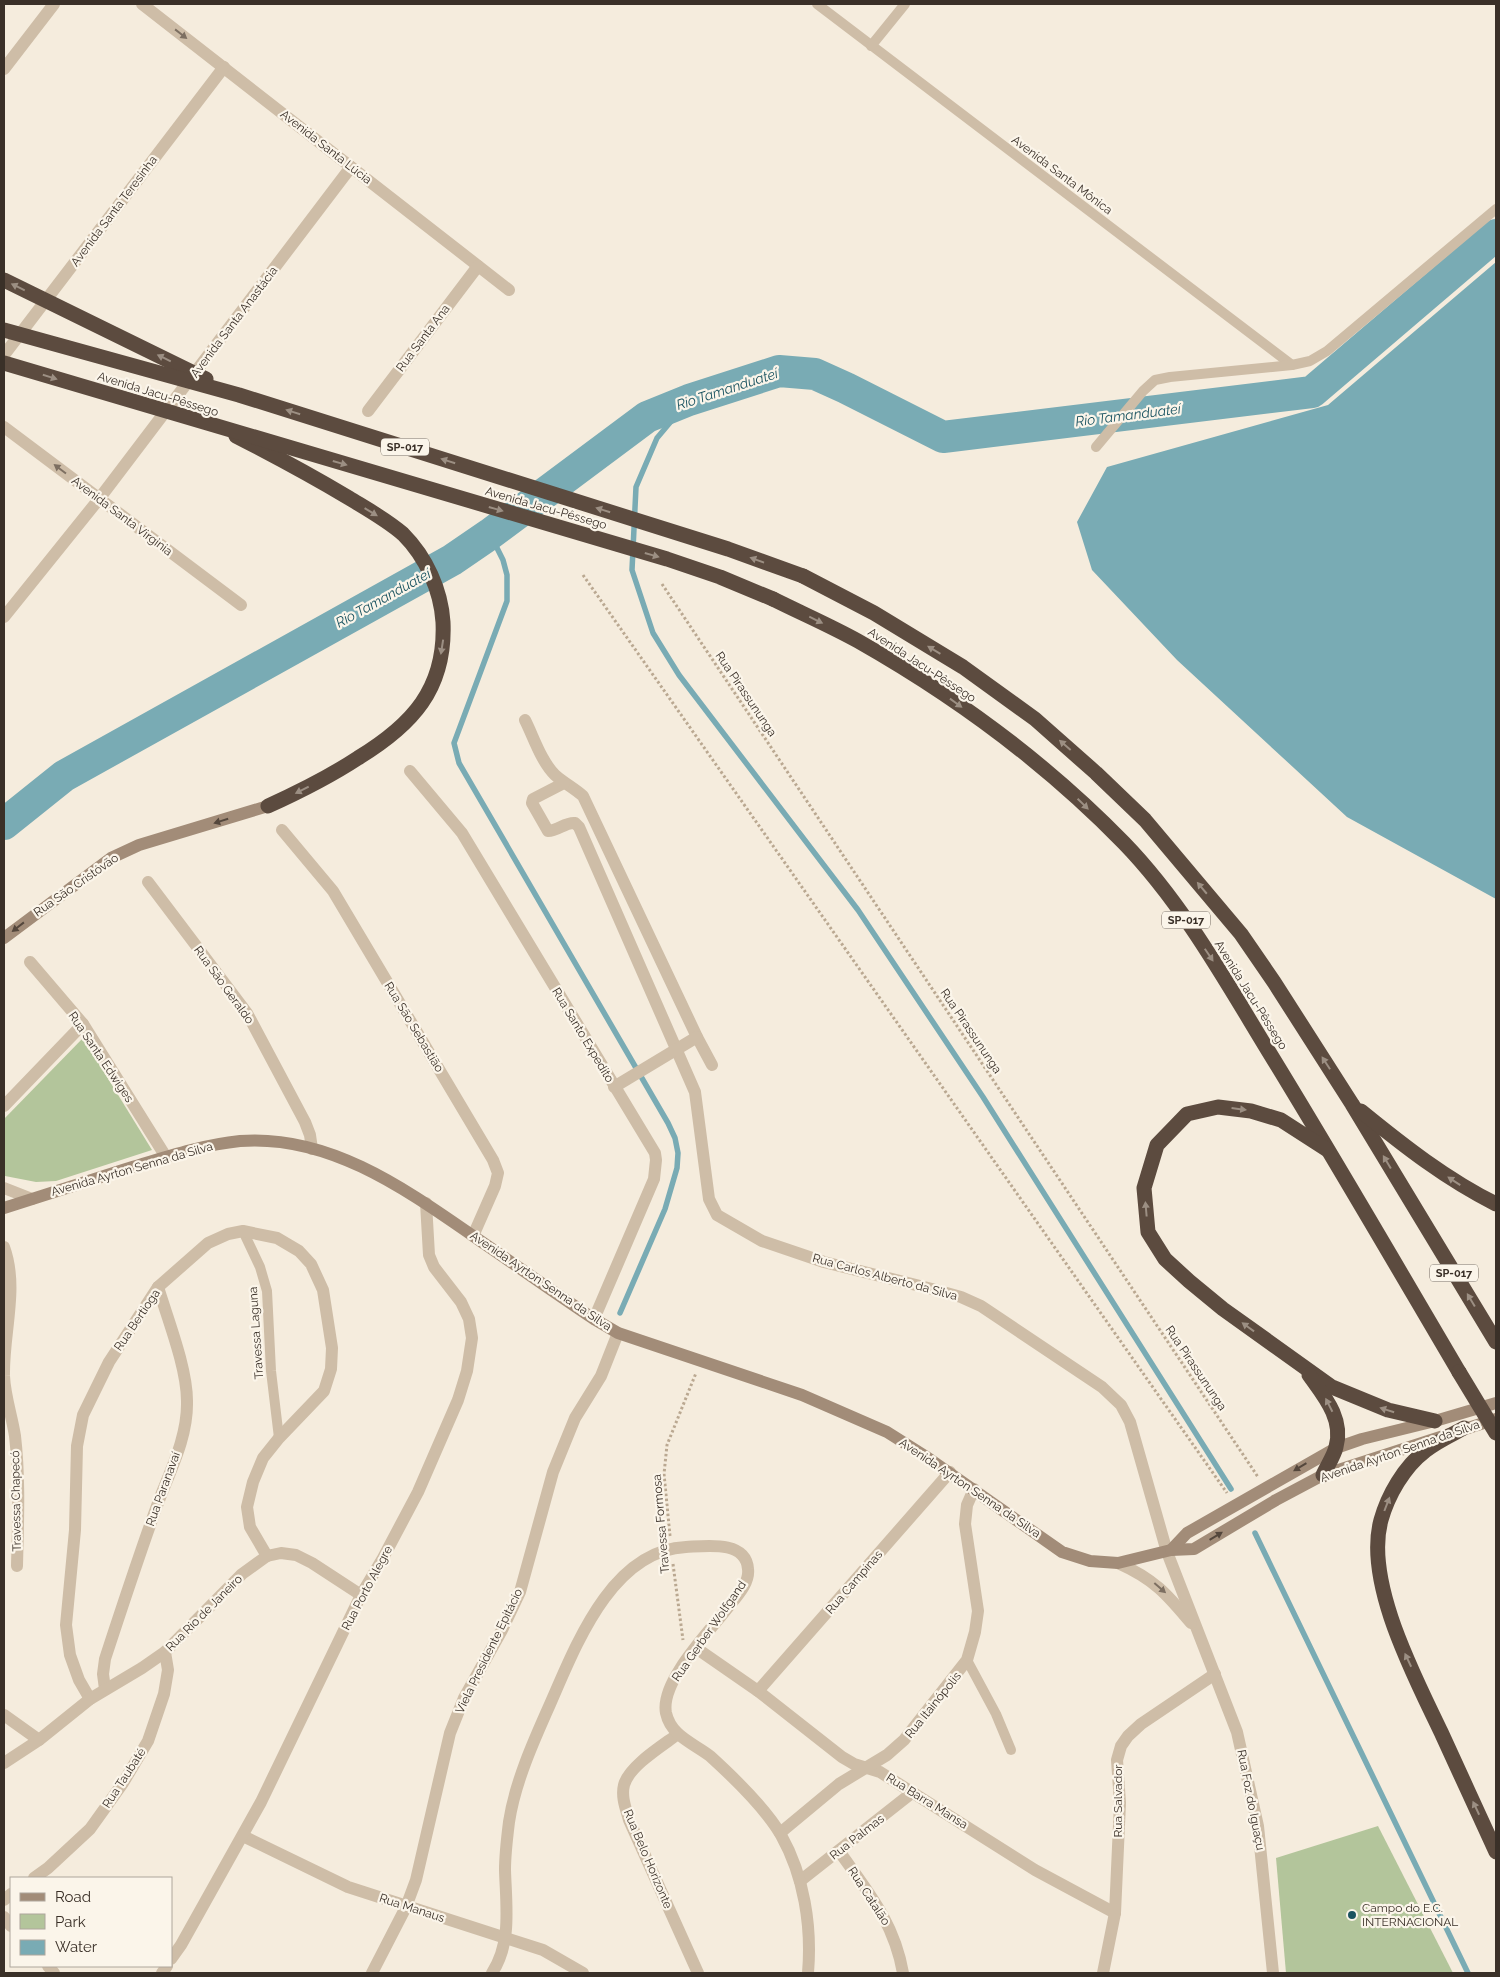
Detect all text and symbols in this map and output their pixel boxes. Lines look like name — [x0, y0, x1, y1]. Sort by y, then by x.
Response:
one-way arrow — [174, 28, 187, 39]
street label: Avenida Santa Lúcia — [278, 107, 374, 187]
street label: Avenida Santa Mônica — [1009, 133, 1115, 217]
street label: Avenida Santa Teresinha — [68, 153, 160, 269]
street label: Avenida Santa Anastácia — [188, 264, 280, 380]
one-way arrow — [11, 283, 25, 291]
street label: Rua Santa Ana — [393, 302, 453, 374]
one-way arrow — [157, 354, 171, 362]
water label: Rio Tamanduateí — [674, 364, 782, 413]
street label: Avenida Jacu-Pêssego — [96, 369, 220, 419]
one-way arrow — [43, 373, 58, 381]
water label: Rio Tamanduateí — [1074, 400, 1184, 429]
one-way arrow — [285, 408, 300, 415]
road number: SP-017 — [381, 438, 429, 456]
one-way arrow — [440, 456, 455, 464]
one-way arrow — [333, 460, 348, 468]
one-way arrow — [54, 464, 67, 475]
street label: Avenida Santa Virginia — [69, 474, 175, 558]
street label: Avenida Jacu-Pêssego — [484, 484, 608, 532]
one-way arrow — [489, 505, 504, 513]
one-way arrow — [595, 505, 610, 513]
one-way arrow — [365, 507, 378, 516]
one-way arrow — [645, 551, 660, 559]
one-way arrow — [750, 556, 765, 563]
water label: Rio Tamanduateí — [333, 564, 435, 631]
one-way arrow — [809, 616, 823, 624]
street label: Avenida Jacu-Pêssego — [865, 625, 979, 705]
one-way arrow — [438, 639, 446, 655]
one-way arrow — [928, 645, 941, 654]
street label: Rua Pirassununga — [712, 649, 780, 739]
one-way arrow — [949, 698, 963, 708]
one-way arrow — [1059, 740, 1072, 751]
one-way arrow — [295, 786, 309, 794]
one-way arrow — [1077, 798, 1089, 810]
one-way arrow — [214, 817, 229, 825]
street label: Rua São Cristóvão — [31, 851, 121, 919]
one-way arrow — [1196, 881, 1207, 894]
road number: SP-017 — [1162, 912, 1210, 928]
one-way arrow — [12, 922, 25, 933]
street label: Avenida Jacu-Pêssego — [1212, 938, 1290, 1052]
street label: Rua São Geraldo — [191, 943, 257, 1027]
one-way arrow — [1204, 948, 1214, 962]
street label: Rua São Sebastião — [382, 979, 446, 1075]
street label: Rua Santo Expedito — [549, 985, 617, 1085]
street label: Rua Pirassununga — [937, 986, 1005, 1076]
street label: Rua Santa Edwiges — [66, 1009, 137, 1105]
one-way arrow — [1321, 1056, 1331, 1069]
one-way arrow — [1231, 1105, 1247, 1113]
street label: Avenida Ayrton Senna da Silva — [50, 1139, 214, 1199]
one-way arrow — [1383, 1155, 1392, 1168]
one-way arrow — [1447, 1176, 1460, 1185]
one-way arrow — [1142, 1201, 1150, 1217]
street label: Avenida Ayrton Senna da Silva — [468, 1228, 614, 1334]
street label: Rua Carlos Alberto da Silva — [811, 1251, 959, 1303]
road number: SP-017 — [1430, 1264, 1478, 1282]
street label: Rua Bertioga — [111, 1286, 163, 1354]
street label: Travessa Laguna — [246, 1286, 266, 1380]
one-way arrow — [1467, 1294, 1476, 1307]
one-way arrow — [1242, 1322, 1255, 1332]
street label: Rua Pirassununga — [1162, 1323, 1230, 1413]
one-way arrow — [1325, 1398, 1333, 1412]
one-way arrow — [1380, 1405, 1395, 1413]
street label: Avenida Ayrton Senna da Silva — [1319, 1417, 1481, 1485]
street label: Avenida Ayrton Senna da Silva — [897, 1435, 1043, 1541]
street label: Travessa Chapecó — [8, 1450, 24, 1552]
street label: Rua Paranavaí — [143, 1450, 183, 1528]
one-way arrow — [1294, 1463, 1307, 1472]
street label: Travessa Formosa — [650, 1474, 672, 1574]
one-way arrow — [1383, 1496, 1391, 1511]
one-way arrow — [1210, 1531, 1223, 1540]
street label: Rua Porto Alegre — [339, 1543, 395, 1633]
street label: Rua Campinas — [823, 1547, 886, 1617]
street label: Rua Rio de Janeiro — [163, 1572, 245, 1654]
street label: Rua Gerber Wolfgand — [669, 1578, 749, 1684]
one-way arrow — [1153, 1582, 1166, 1593]
street label: Viela Presidente Epitácio — [453, 1586, 525, 1716]
one-way arrow — [1404, 1653, 1412, 1667]
street label: Rua Itainópolis — [902, 1669, 964, 1741]
street label: Rua Taubaté — [99, 1745, 149, 1811]
street label: Rua Foz do Iguaçu — [1234, 1748, 1268, 1852]
street label: Rua Salvador — [1111, 1764, 1125, 1837]
street label: Rua Barra Mansa — [884, 1770, 970, 1832]
one-way arrow — [1472, 1801, 1480, 1815]
street label: Rua Belo Horizonte — [621, 1807, 675, 1911]
street label: Rua Palmas — [827, 1811, 887, 1863]
street label: Rua Catalão — [845, 1864, 893, 1928]
legend — [10, 1877, 172, 1967]
text: Road — [55, 1888, 91, 1906]
street label: Rua Manaus — [378, 1891, 447, 1925]
place label: Campo do E.C. INTERNACIONAL — [1362, 1901, 1458, 1929]
marker: Campo do E.C. INTERNACIONAL — [1346, 1909, 1358, 1921]
text: Park — [55, 1913, 86, 1931]
text: Water — [55, 1938, 98, 1956]

